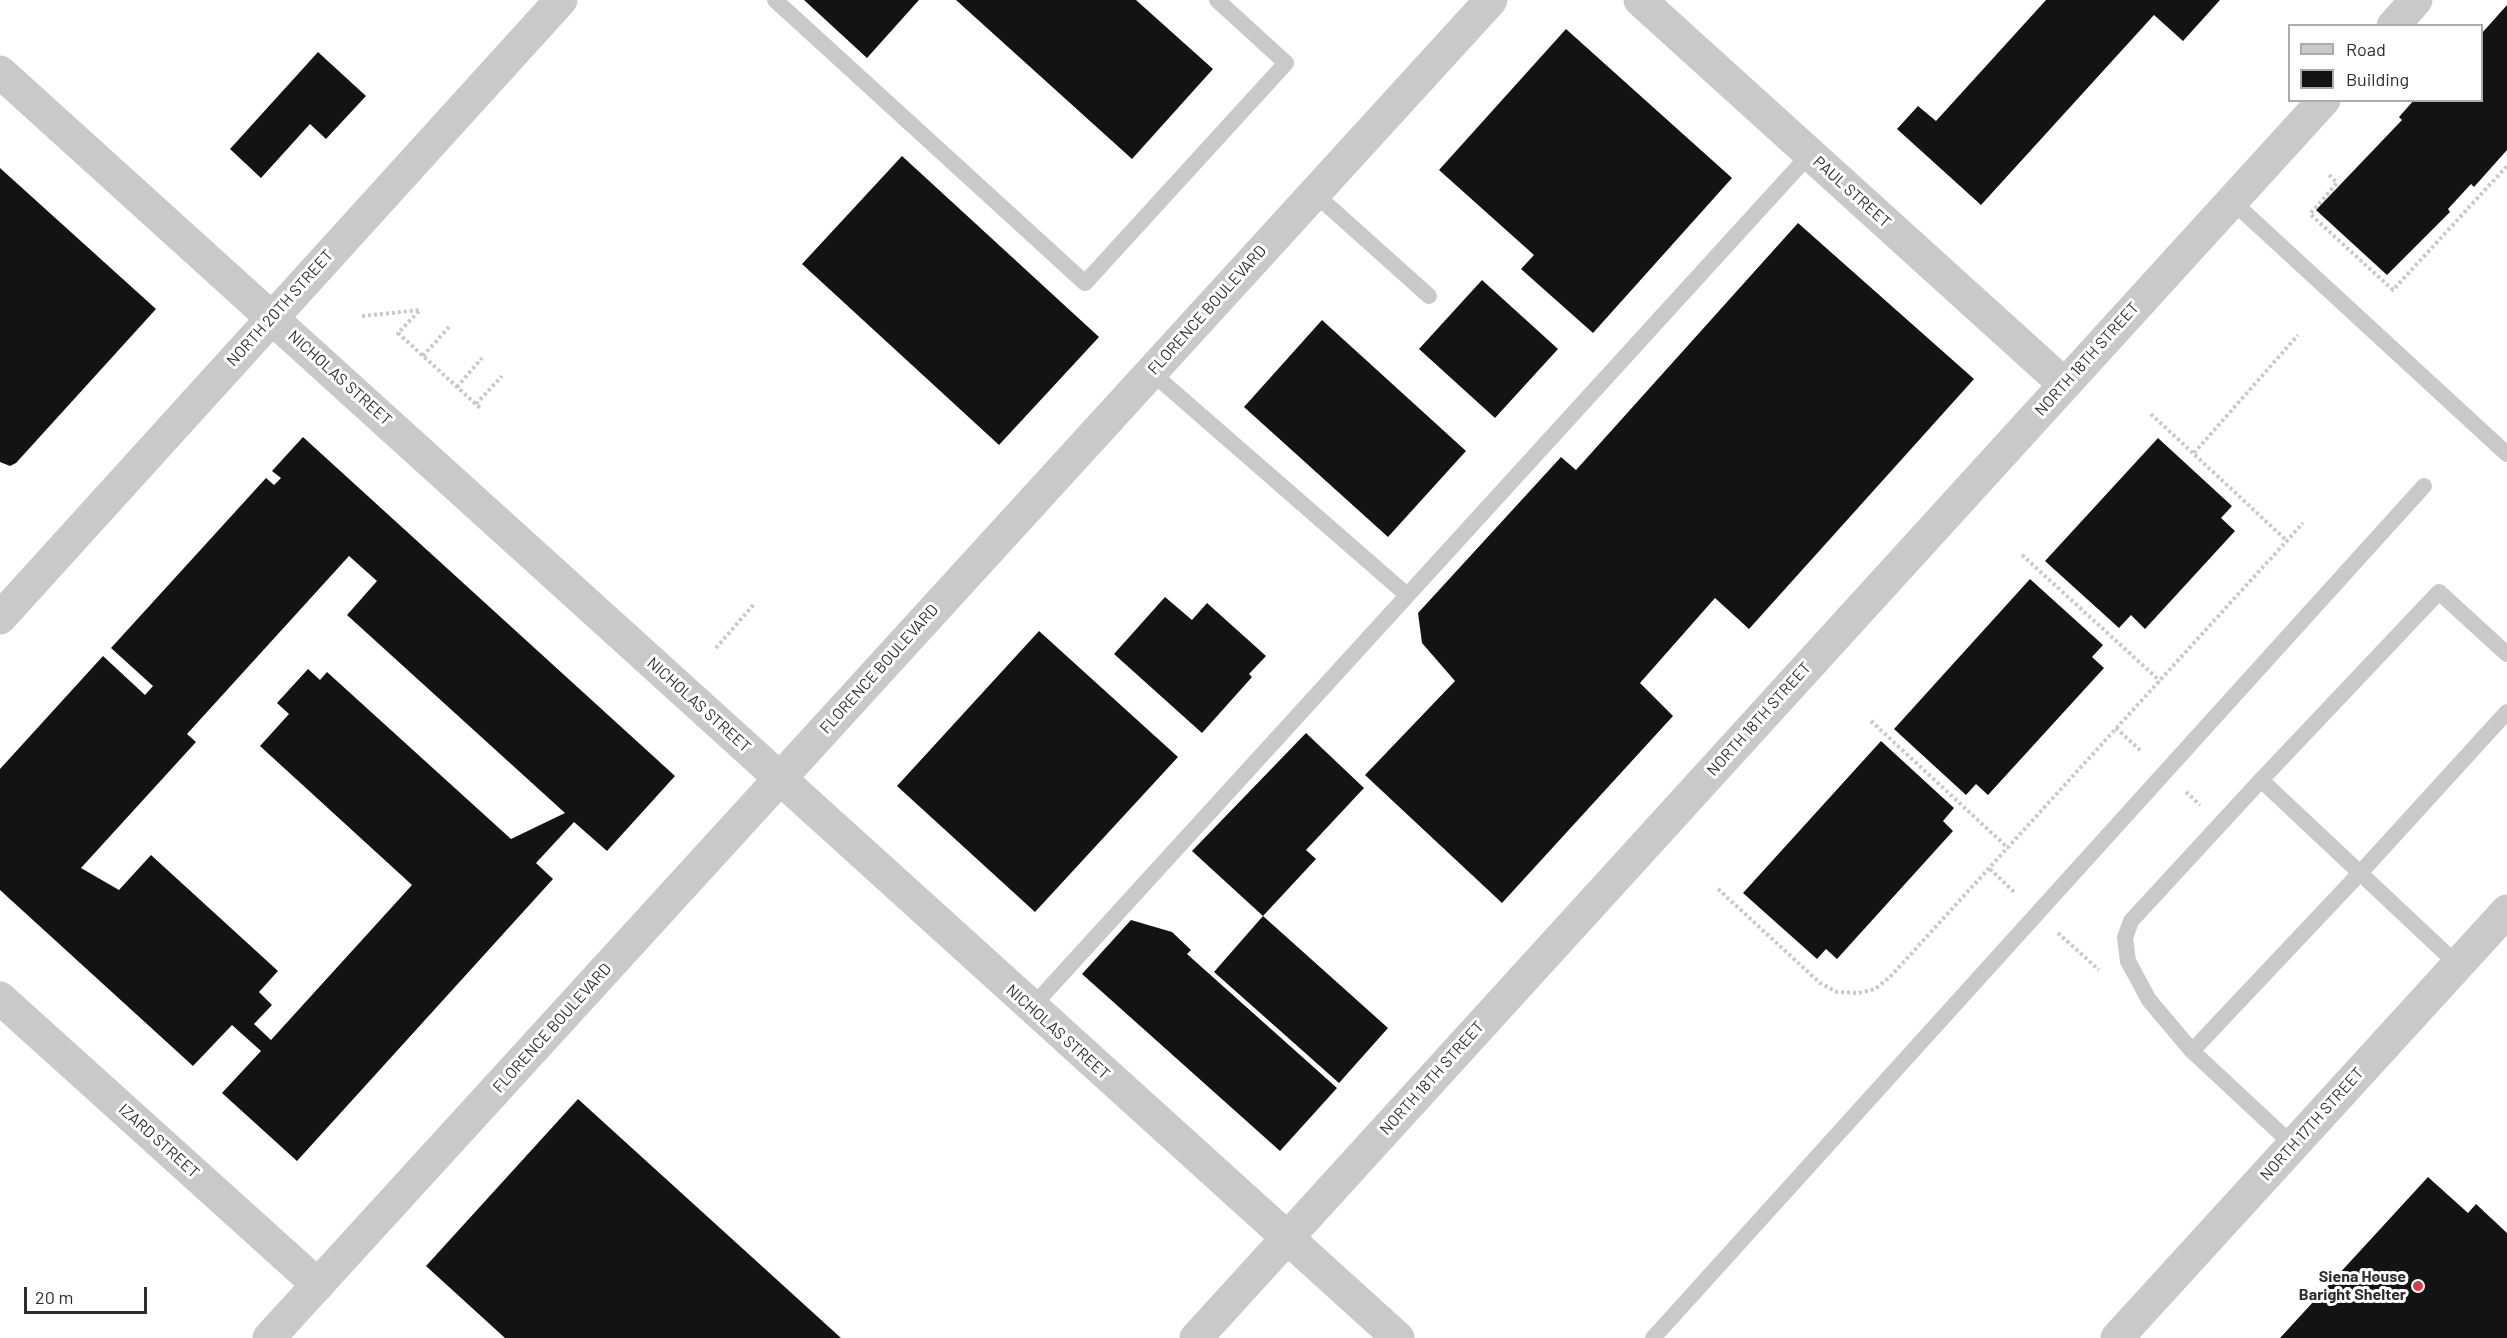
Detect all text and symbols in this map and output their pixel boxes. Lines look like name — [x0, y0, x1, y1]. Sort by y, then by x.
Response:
legend — [2288, 24, 2483, 102]
text: Road — [2346, 38, 2386, 60]
text: Building — [2346, 68, 2409, 90]
street label: PAUL STREET — [1809, 152, 1895, 232]
street label: FLORENCE BOULEVARD — [1144, 241, 1270, 379]
street label: NORTH 20TH STREET — [223, 246, 337, 370]
street label: NORTH 18TH STREET — [2031, 298, 2143, 420]
street label: NICHOLAS STREET — [284, 326, 396, 430]
street label: FLORENCE BOULEVARD — [816, 600, 942, 738]
street label: NICHOLAS STREET — [643, 653, 755, 757]
street label: NORTH 18TH STREET — [1703, 658, 1815, 780]
street label: FLORENCE BOULEVARD — [489, 959, 615, 1097]
street label: NICHOLAS STREET — [1002, 980, 1114, 1084]
street label: NORTH 18TH STREET — [1376, 1017, 1488, 1139]
street label: NORTH 17TH STREET — [2256, 1063, 2368, 1185]
street label: IZARD STREET — [115, 1100, 203, 1182]
place label: Siena House Baright Shelter — [2299, 1267, 2406, 1305]
scale bar — [27, 1275, 150, 1313]
marker: Siena House Baright Shelter — [2411, 1279, 2425, 1293]
text: 20 m — [35, 1286, 73, 1308]

